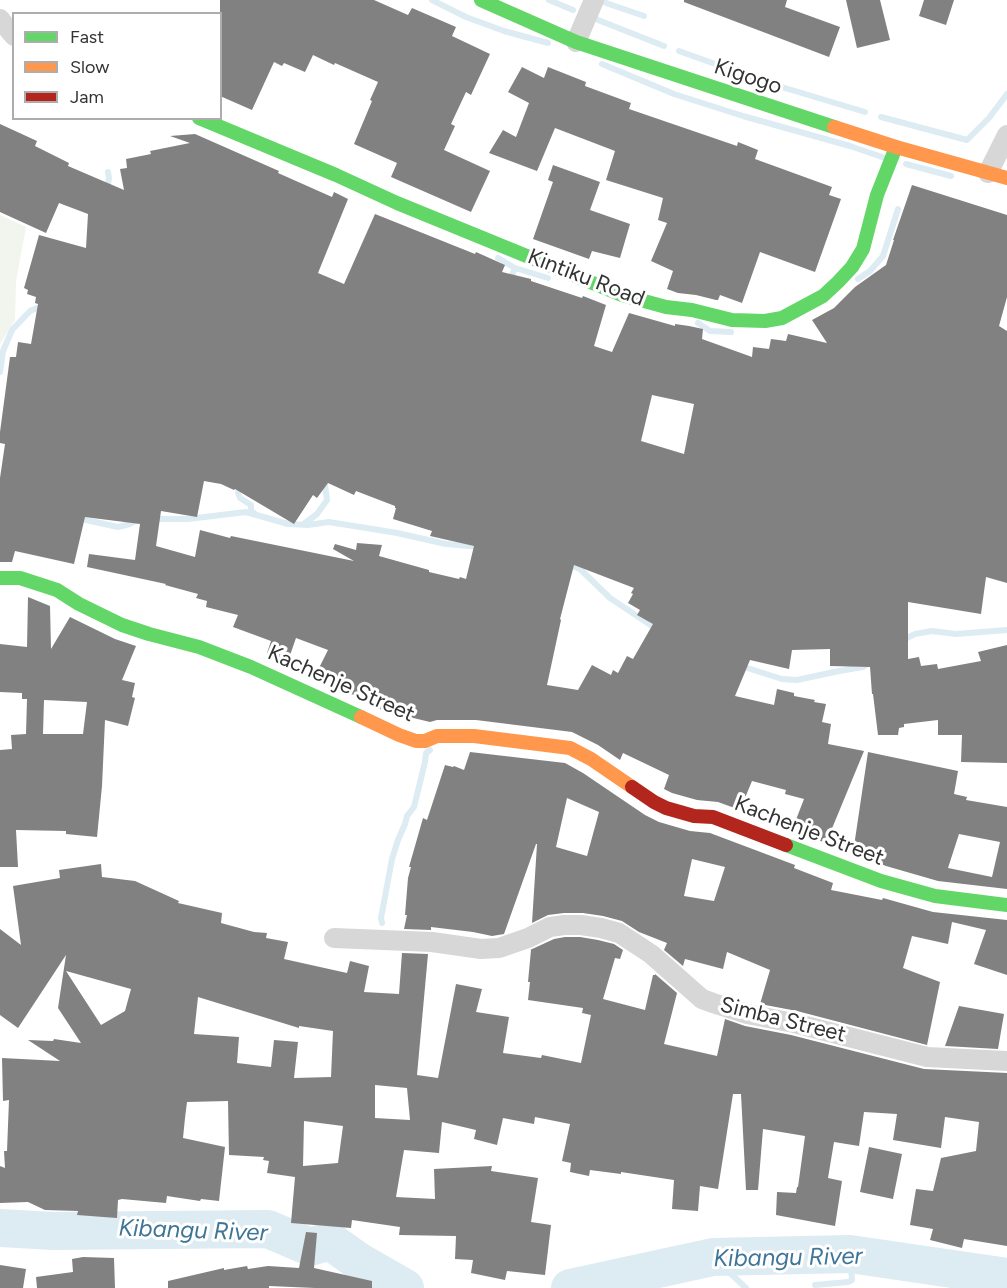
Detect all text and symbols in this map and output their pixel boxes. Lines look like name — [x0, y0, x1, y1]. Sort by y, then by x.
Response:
legend — [12, 12, 222, 120]
text: Fast — [70, 26, 104, 48]
street label: Kigogo — [711, 54, 785, 100]
text: Slow — [70, 56, 109, 78]
text: Jam — [70, 86, 104, 108]
street label: Kintiku Road — [524, 244, 648, 312]
street label: Kachenje Street — [264, 640, 418, 728]
street label: Kachenje Street — [731, 790, 887, 872]
street label: Simba Street — [717, 992, 849, 1048]
water label: Kibangu River — [118, 1214, 268, 1248]
water label: Kibangu River — [713, 1242, 863, 1274]

